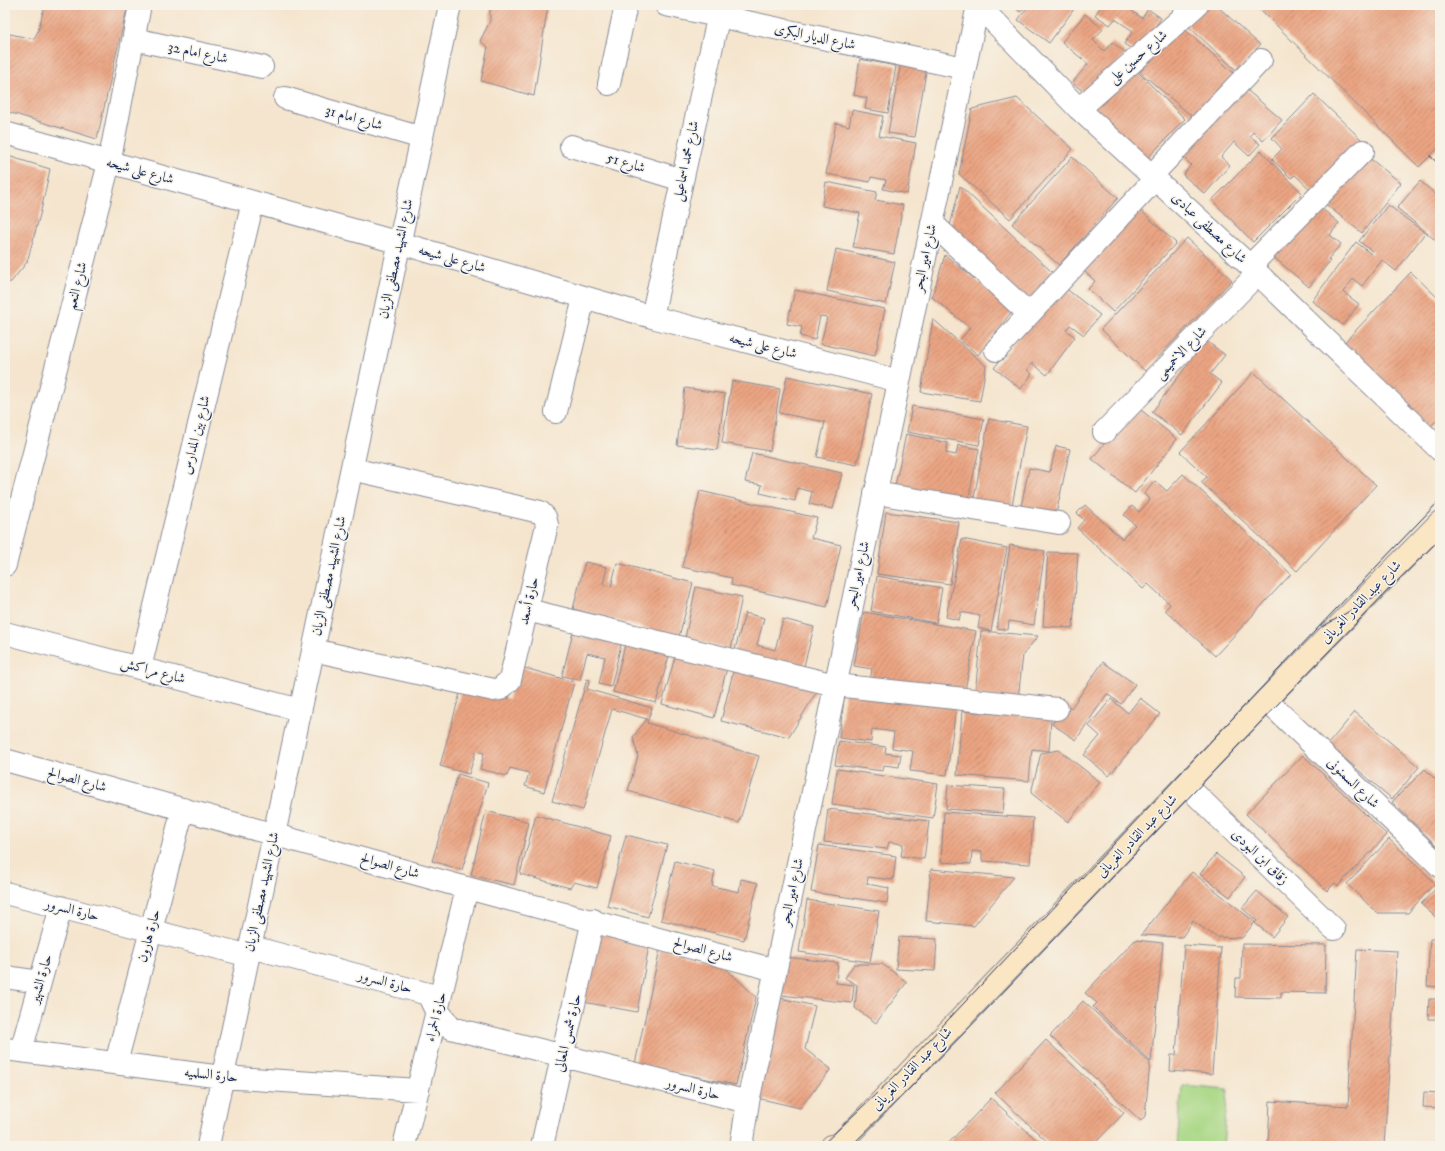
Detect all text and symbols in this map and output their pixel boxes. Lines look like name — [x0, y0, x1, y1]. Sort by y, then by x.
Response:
street label: شارع الديار البكرى — [772, 20, 857, 56]
street label: شارع حسين على — [1105, 26, 1173, 89]
street label: شارع امام 32 — [166, 38, 229, 71]
street label: شارع امام 31 — [322, 101, 385, 138]
street label: شارع محمد اسماعيل — [669, 119, 705, 204]
street label: شارع 51 — [604, 149, 648, 179]
street label: شارع على شيحه — [104, 153, 176, 191]
street label: شارع مصطفى عبادى — [1166, 189, 1250, 269]
street label: شارع الشهيد مصطفى الزيان — [374, 197, 419, 321]
street label: شارع امير البحر — [909, 222, 943, 296]
street label: شارع على شيحه — [416, 241, 488, 279]
street label: شارع النعم — [62, 260, 96, 313]
street label: شارع الاخميمى — [1151, 322, 1212, 385]
street label: شارع على شيحه — [727, 329, 799, 365]
street label: شارع بين المدارس — [178, 394, 216, 477]
street label: شارع الشهيد مصطفى الزيان — [307, 514, 352, 638]
street label: شارع امير البحر — [842, 539, 876, 613]
street label: شارع عبد القادر الغريانى — [1317, 556, 1407, 649]
street label: حارة أسعد — [513, 575, 543, 627]
street label: شارع مراكش — [118, 654, 187, 690]
street label: شارع السمنونى — [1322, 754, 1383, 814]
street label: شارع الصوالح — [45, 763, 109, 799]
street label: شارع عبد القادر الغريانى — [1093, 790, 1183, 883]
street label: زقاق ابن البودى — [1228, 825, 1292, 889]
street label: شارع الشهيد مصطفى الزيان — [240, 830, 285, 954]
street label: شارع الصوالح — [358, 849, 422, 886]
street label: شارع امير البحر — [776, 856, 810, 930]
street label: حارة السرور — [41, 894, 101, 925]
street label: حارة هارون — [133, 908, 165, 964]
street label: شارع الصوالح — [671, 933, 735, 969]
street label: حارة الشهير — [25, 952, 57, 1008]
street label: حارة السرور — [354, 966, 414, 998]
street label: حارة الحمراء — [421, 990, 451, 1044]
street label: حارة شمس المعالى — [550, 992, 586, 1074]
street label: شارع عبد القادر الغريانى — [868, 1023, 958, 1116]
street label: حارة السلميه — [183, 1063, 239, 1087]
street label: حارة السرور — [662, 1073, 722, 1104]

